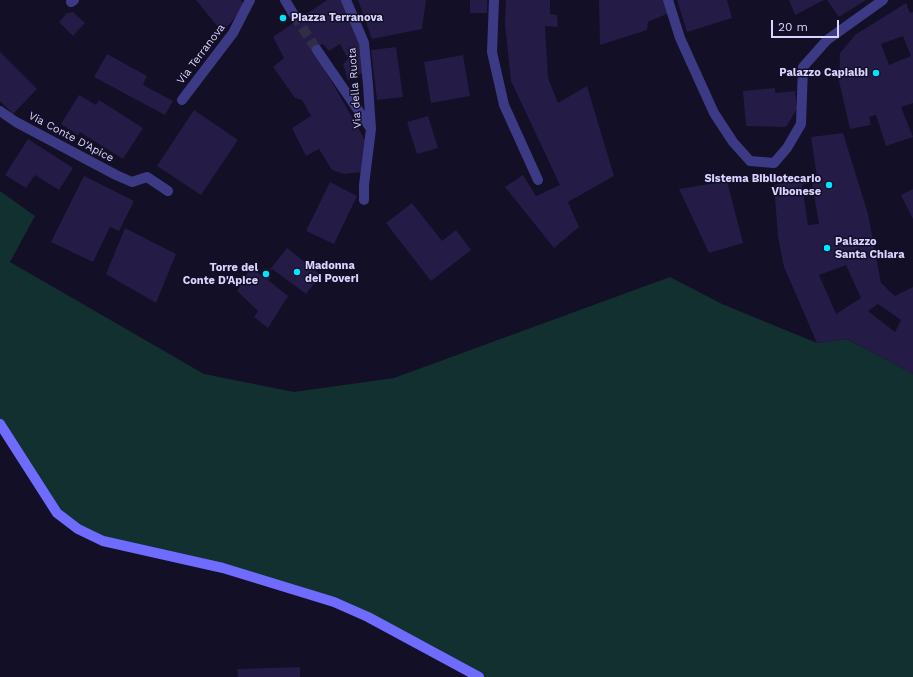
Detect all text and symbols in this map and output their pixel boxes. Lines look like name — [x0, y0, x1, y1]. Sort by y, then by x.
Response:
place label: Piazza Terranova — [291, 11, 383, 25]
scale bar — [773, 12, 841, 38]
marker: Piazza Terranova — [278, 13, 288, 23]
text: 20 m — [778, 20, 808, 34]
street label: Via Terranova — [174, 21, 228, 87]
street label: Via della Ruota — [346, 47, 364, 129]
place label: Palazzo Capialbi — [779, 66, 868, 80]
marker: Palazzo Capialbi — [871, 68, 881, 78]
street label: Via Conte D'Apice — [26, 109, 116, 165]
place label: Sistema Bibliotecario Vibonese — [705, 172, 821, 198]
marker: Sistema Bibliotecario Vibonese — [824, 180, 834, 190]
place label: Palazzo Santa Chiara — [835, 235, 905, 261]
marker: Palazzo Santa Chiara — [822, 243, 832, 253]
place label: Madonna dei Poveri — [305, 259, 359, 285]
place label: Torre del Conte D'Apice — [183, 261, 258, 287]
marker: Madonna dei Poveri — [292, 267, 302, 277]
marker: Torre del Conte D'Apice — [261, 269, 271, 279]

